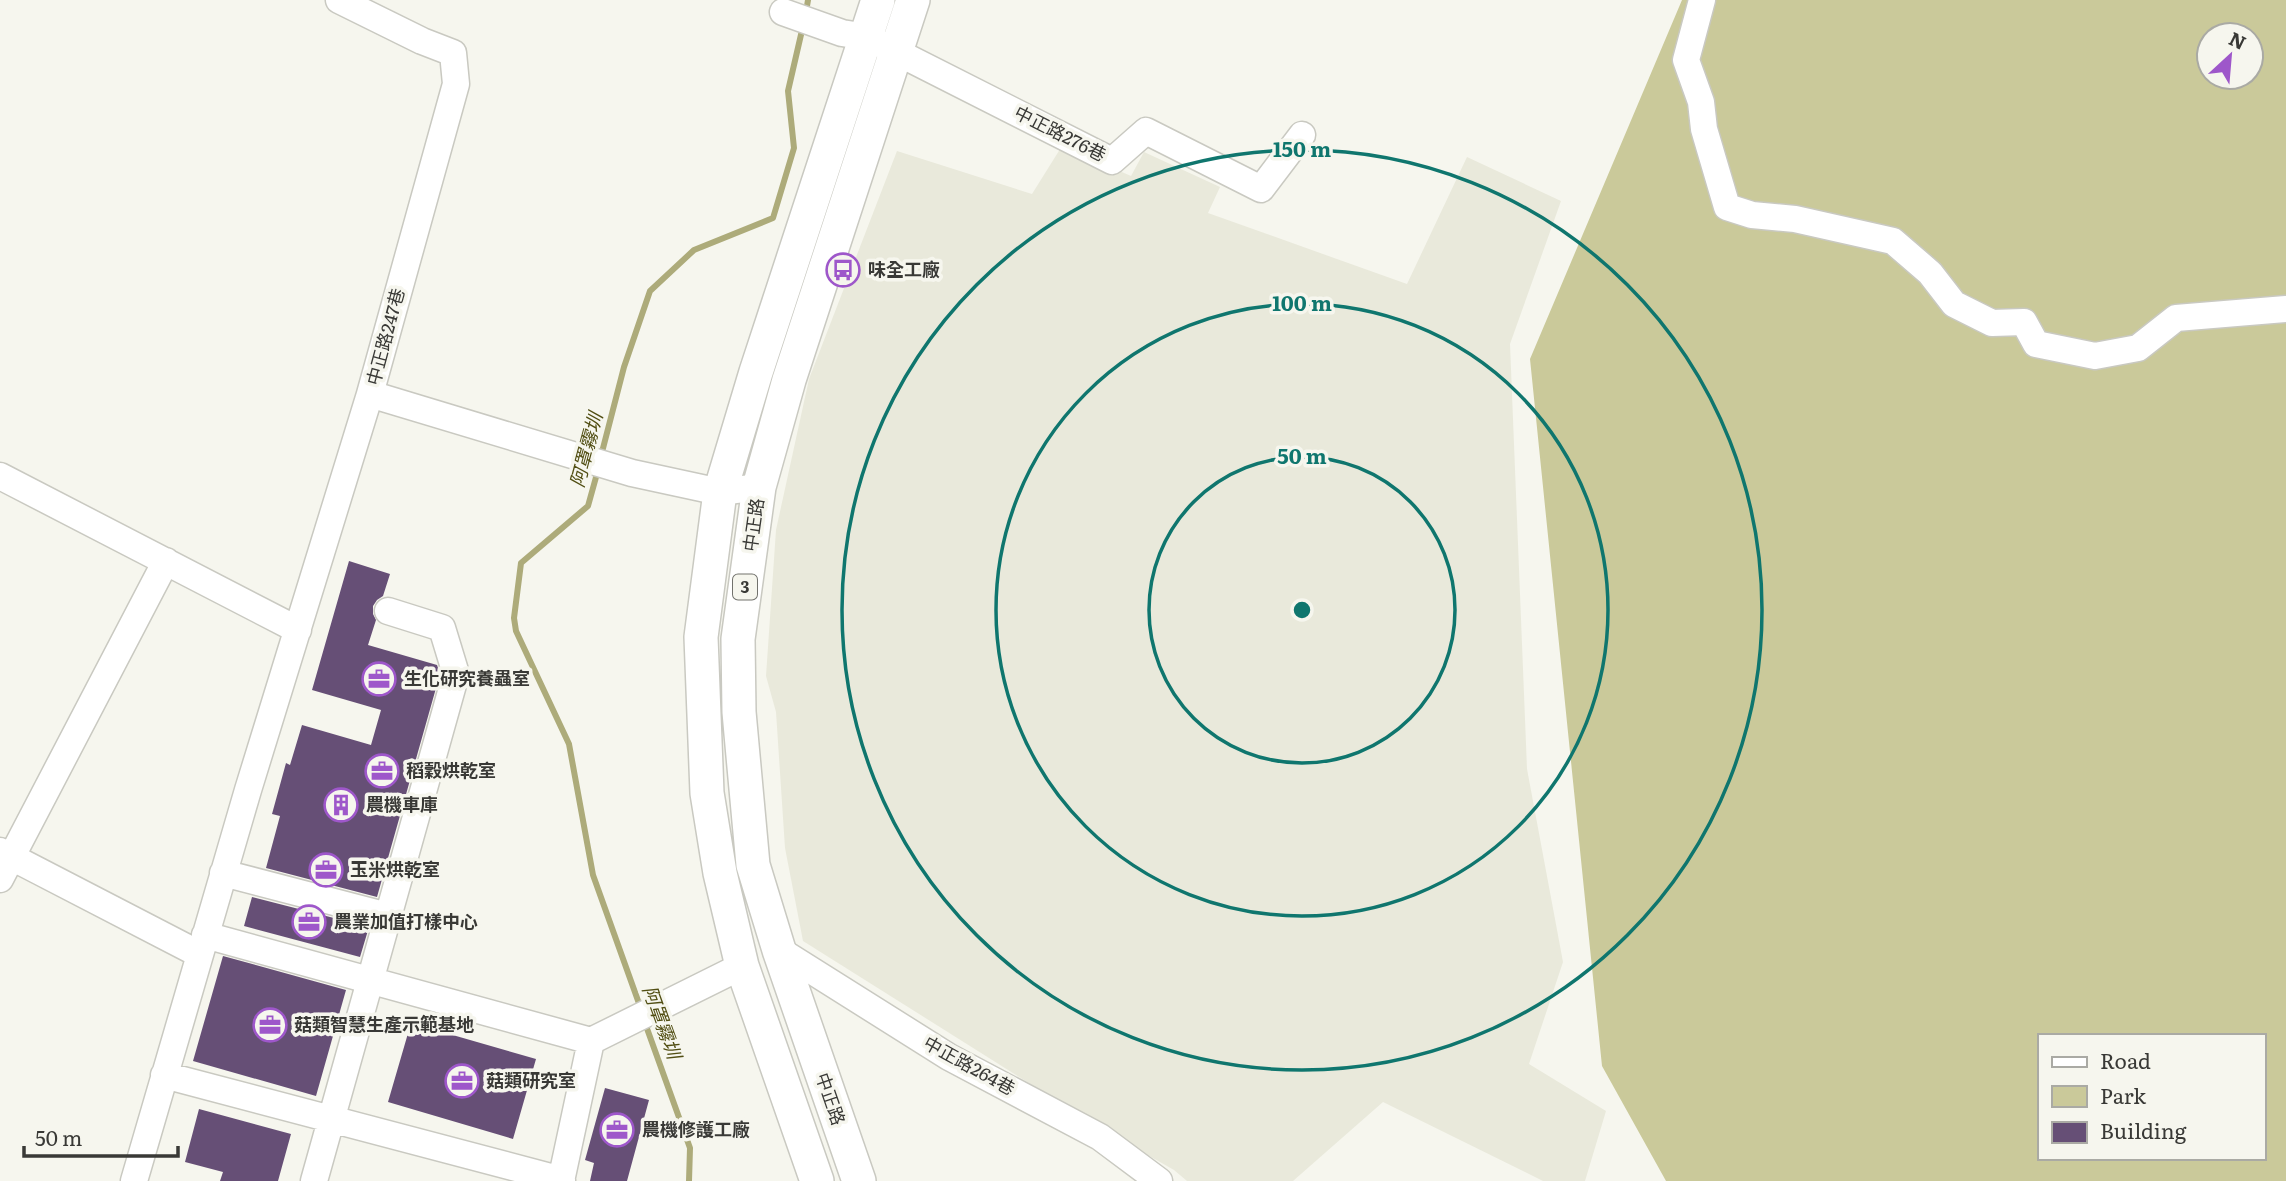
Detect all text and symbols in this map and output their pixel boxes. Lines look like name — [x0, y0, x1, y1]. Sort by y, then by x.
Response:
north arrow — [2195, 21, 2265, 91]
text: N — [2225, 24, 2251, 56]
street label: 中正路276巷 — [1010, 98, 1111, 167]
text: 150 m — [1273, 132, 1331, 163]
bus stop icon: 味全工廠 — [824, 251, 862, 289]
place label: 味全工廠 — [868, 255, 940, 282]
street label: 中正路247巷 — [359, 285, 410, 388]
text: 100 m — [1272, 286, 1332, 317]
water label: 阿罩霧圳 — [562, 407, 609, 490]
text: 50 m — [1277, 439, 1327, 470]
street label: 中正路 — [735, 496, 770, 553]
road number: 3 — [733, 574, 757, 600]
centre of rings — [1290, 598, 1314, 622]
office icon: 生化研究養蟲室 — [360, 660, 398, 698]
place label: 生化研究養蟲室 — [404, 664, 530, 691]
office icon: 稻穀烘乾室 — [363, 752, 401, 790]
place label: 稻穀烘乾室 — [406, 756, 496, 783]
building icon: 農機車庫 — [322, 786, 360, 824]
place label: 農機車庫 — [366, 790, 438, 817]
office icon: 玉米烘乾室 — [307, 851, 345, 889]
place label: 玉米烘乾室 — [350, 855, 440, 882]
office icon: 農業加值打樣中心 — [290, 903, 328, 941]
place label: 農業加值打樣中心 — [334, 907, 478, 934]
water label: 阿罩霧圳 — [637, 981, 690, 1065]
office icon: 菇類智慧生產示範基地 — [251, 1006, 289, 1044]
place label: 菇類智慧生產示範基地 — [294, 1010, 474, 1037]
street label: 中正路264巷 — [919, 1028, 1020, 1101]
legend — [2038, 1034, 2265, 1160]
text: Road — [2100, 1044, 2151, 1075]
office icon: 菇類研究室 — [443, 1062, 481, 1100]
place label: 菇類研究室 — [486, 1066, 576, 1093]
street label: 中正路 — [810, 1069, 853, 1128]
text: Park — [2100, 1079, 2146, 1110]
office icon: 農機修護工廠 — [598, 1111, 636, 1149]
scale bar — [24, 1114, 178, 1158]
text: Building — [2100, 1114, 2187, 1145]
place label: 農機修護工廠 — [642, 1115, 750, 1142]
text: 50 m — [35, 1121, 82, 1152]

